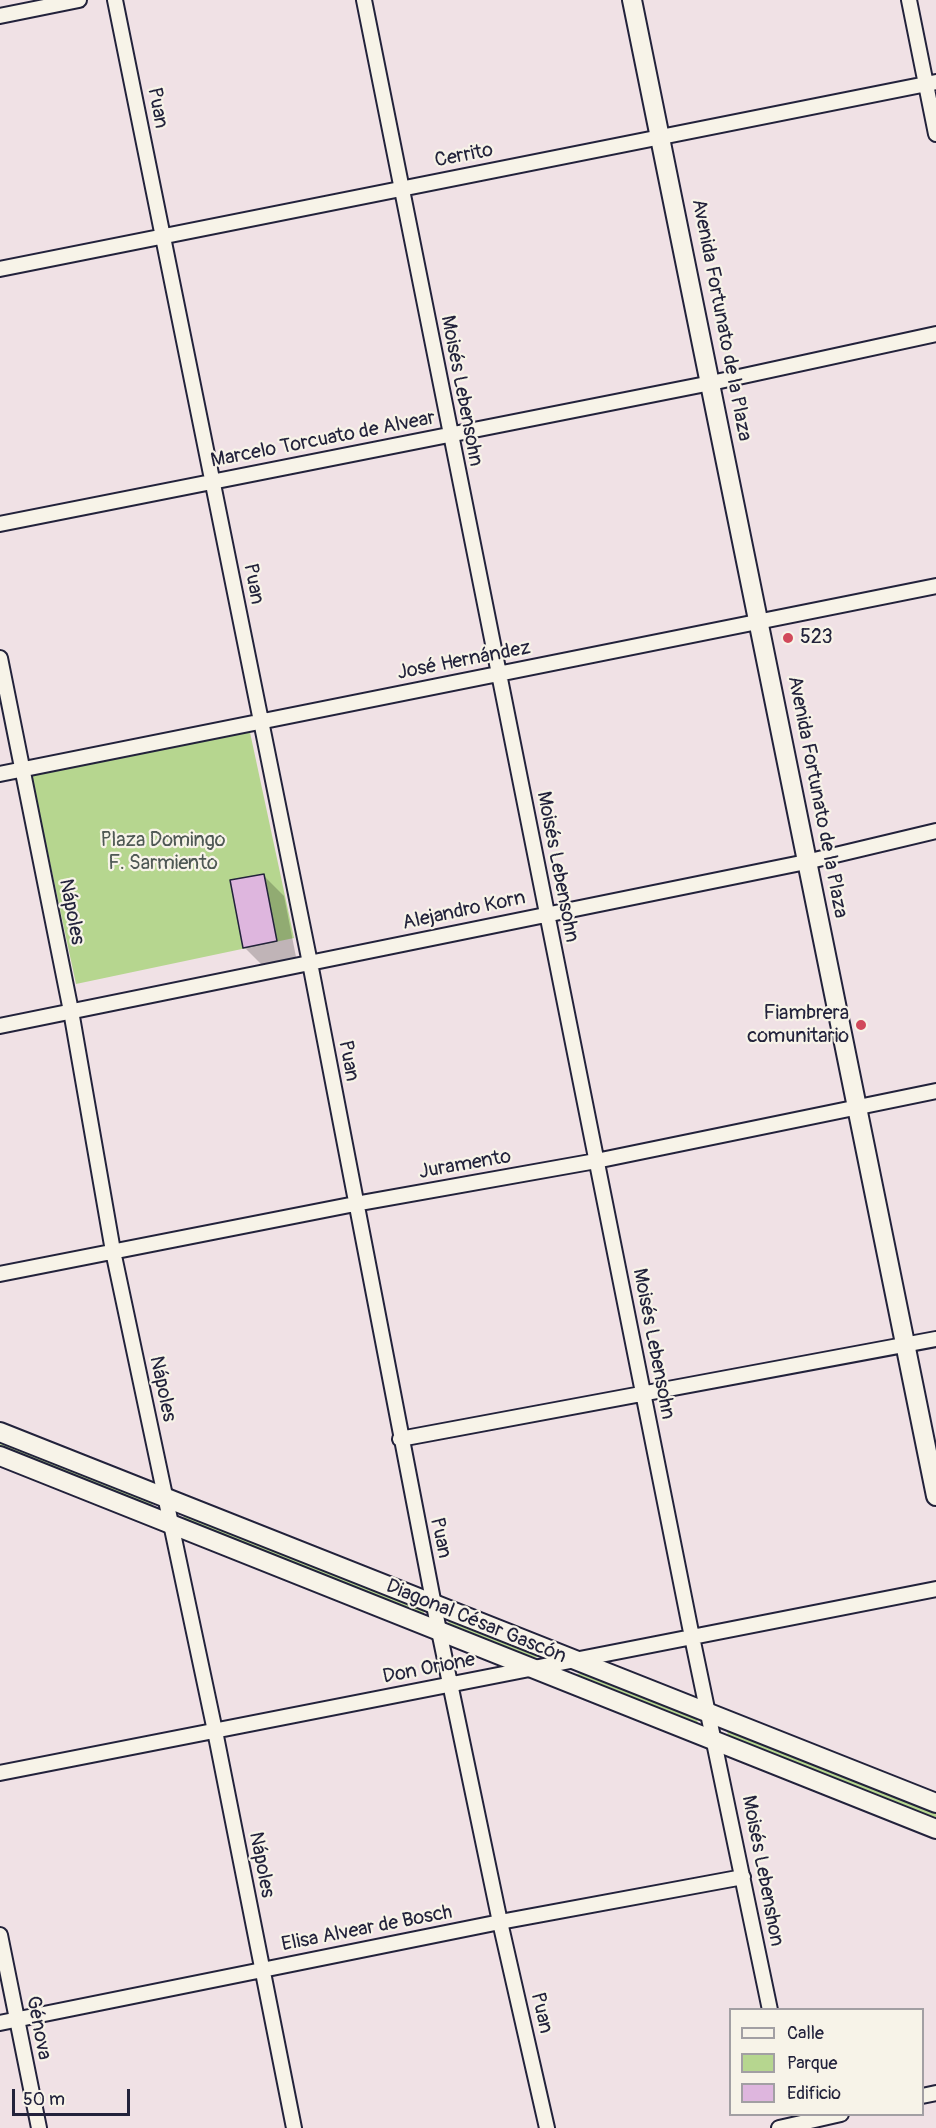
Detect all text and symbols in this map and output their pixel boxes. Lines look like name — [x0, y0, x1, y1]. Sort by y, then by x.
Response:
street label: Puan — [141, 86, 173, 130]
street label: Cerrito — [433, 139, 495, 173]
street label: Avenida Fortunato de la Plaza — [686, 197, 756, 443]
street label: Moisés Lebensohn — [435, 313, 487, 469]
street label: Marcelo Torcuato de Alvear — [209, 406, 437, 474]
street label: Puan — [237, 562, 269, 606]
place label: 523 — [800, 626, 833, 650]
marker: 523 — [781, 631, 795, 645]
street label: José Hernández — [395, 636, 533, 686]
street label: Avenida Fortunato de la Plaza — [782, 674, 852, 920]
street label: Moisés Lebensohn — [531, 789, 583, 945]
park label: Plaza Domingo F. Sarmiento — [100, 829, 226, 876]
street label: Nápoles — [53, 877, 89, 947]
street label: Alejandro Korn — [400, 886, 528, 936]
place label: Fiambrera comunitario — [747, 1002, 849, 1049]
marker: Fiambrera comunitario — [854, 1018, 868, 1032]
street label: Puan — [332, 1039, 364, 1083]
street label: Juramento — [417, 1145, 513, 1185]
street label: Moisés Lebensohn — [627, 1266, 679, 1422]
street label: Nápoles — [143, 1354, 181, 1424]
street label: Puan — [424, 1515, 456, 1561]
street label: Diagonal César Gascón — [382, 1575, 570, 1669]
street label: Don Orione — [381, 1648, 477, 1690]
street label: Moisés Lebenshon — [736, 1794, 788, 1948]
street label: Nápoles — [243, 1830, 279, 1900]
street label: Elisa Alvear de Bosch — [280, 1901, 454, 1957]
street label: Puan — [525, 1990, 557, 2036]
street label: Génova — [20, 1994, 56, 2062]
legend — [729, 2008, 924, 2116]
text: Calle — [787, 2022, 824, 2045]
text: Parque — [787, 2052, 837, 2075]
scale bar — [15, 2077, 134, 2115]
text: Edificio — [787, 2082, 841, 2105]
text: 50 m — [23, 2088, 65, 2111]

